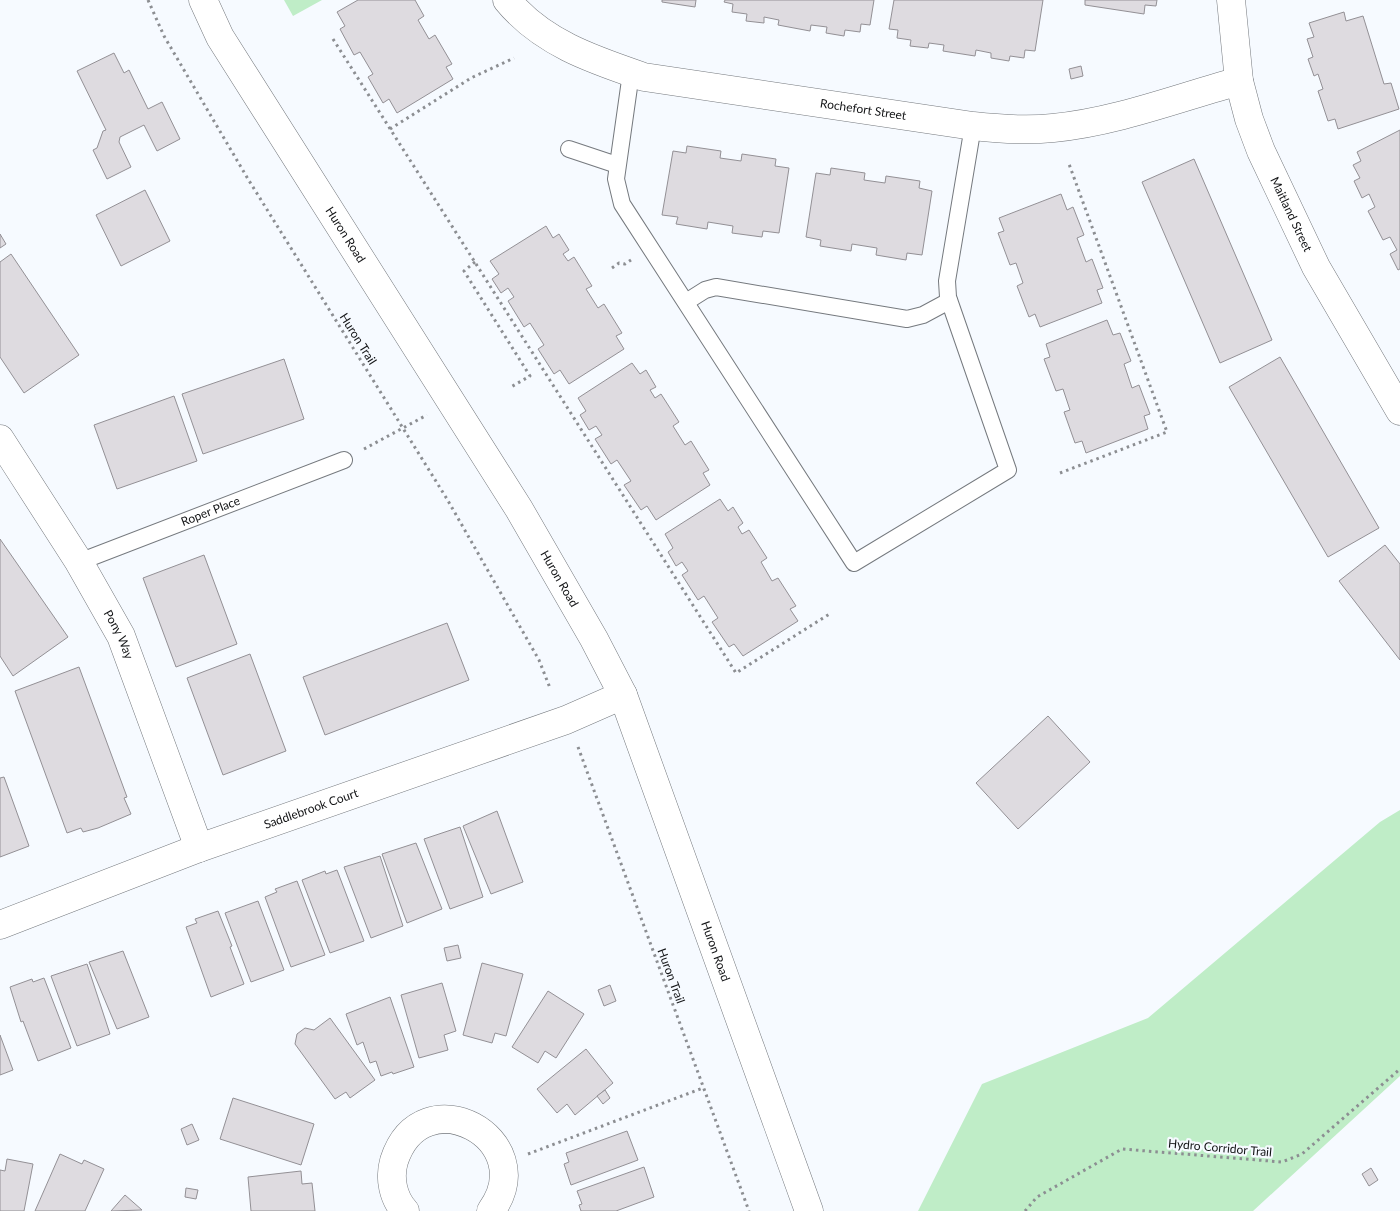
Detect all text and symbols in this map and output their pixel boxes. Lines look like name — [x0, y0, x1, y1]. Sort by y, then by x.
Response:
street label: Rochefort Street — [819, 95, 908, 123]
street label: Maitland Street — [1267, 174, 1316, 255]
street label: Huron Road — [323, 204, 369, 265]
street label: Huron Trail — [337, 310, 380, 367]
street label: Roper Place — [179, 493, 242, 529]
street label: Huron Road — [537, 547, 582, 610]
street label: Pony Way — [101, 607, 137, 662]
street label: Saddlebrook Court — [262, 785, 361, 832]
street label: Huron Road — [698, 919, 734, 983]
street label: Huron Trail — [655, 946, 688, 1006]
street label: Hydro Corridor Trail — [1168, 1135, 1273, 1160]

